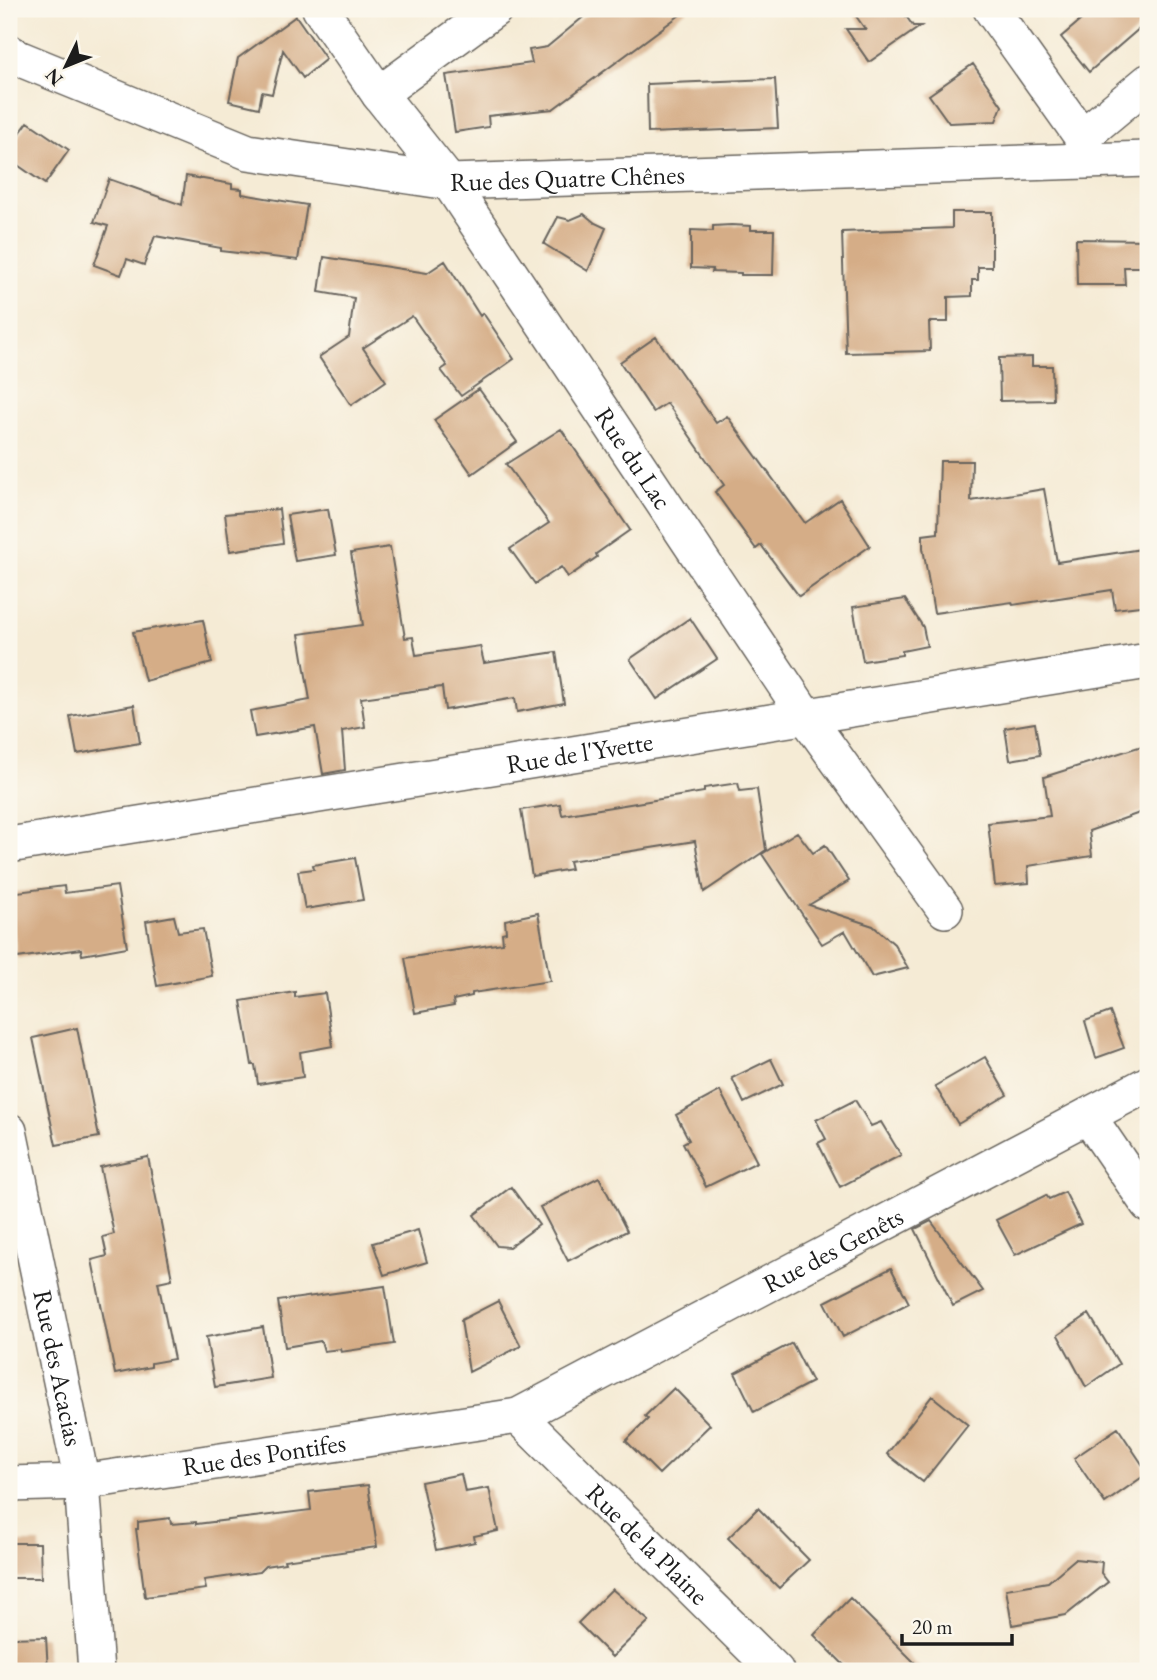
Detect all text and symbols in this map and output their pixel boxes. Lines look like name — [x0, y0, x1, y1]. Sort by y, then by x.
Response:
north arrow — [32, 32, 102, 102]
text: N — [39, 63, 68, 91]
street label: Rue des Quatre Chênes — [449, 157, 685, 199]
street label: Rue du Lac — [587, 401, 680, 516]
street label: Rue de l'Yvette — [504, 724, 655, 781]
street label: Rue des Genêts — [757, 1199, 909, 1301]
street label: Rue des Acacias — [25, 1287, 91, 1449]
street label: Rue des Pontifes — [180, 1425, 348, 1484]
street label: Rue de la Plaine — [579, 1476, 716, 1612]
scale bar — [902, 1603, 1012, 1647]
text: 20 m — [912, 1613, 953, 1640]

